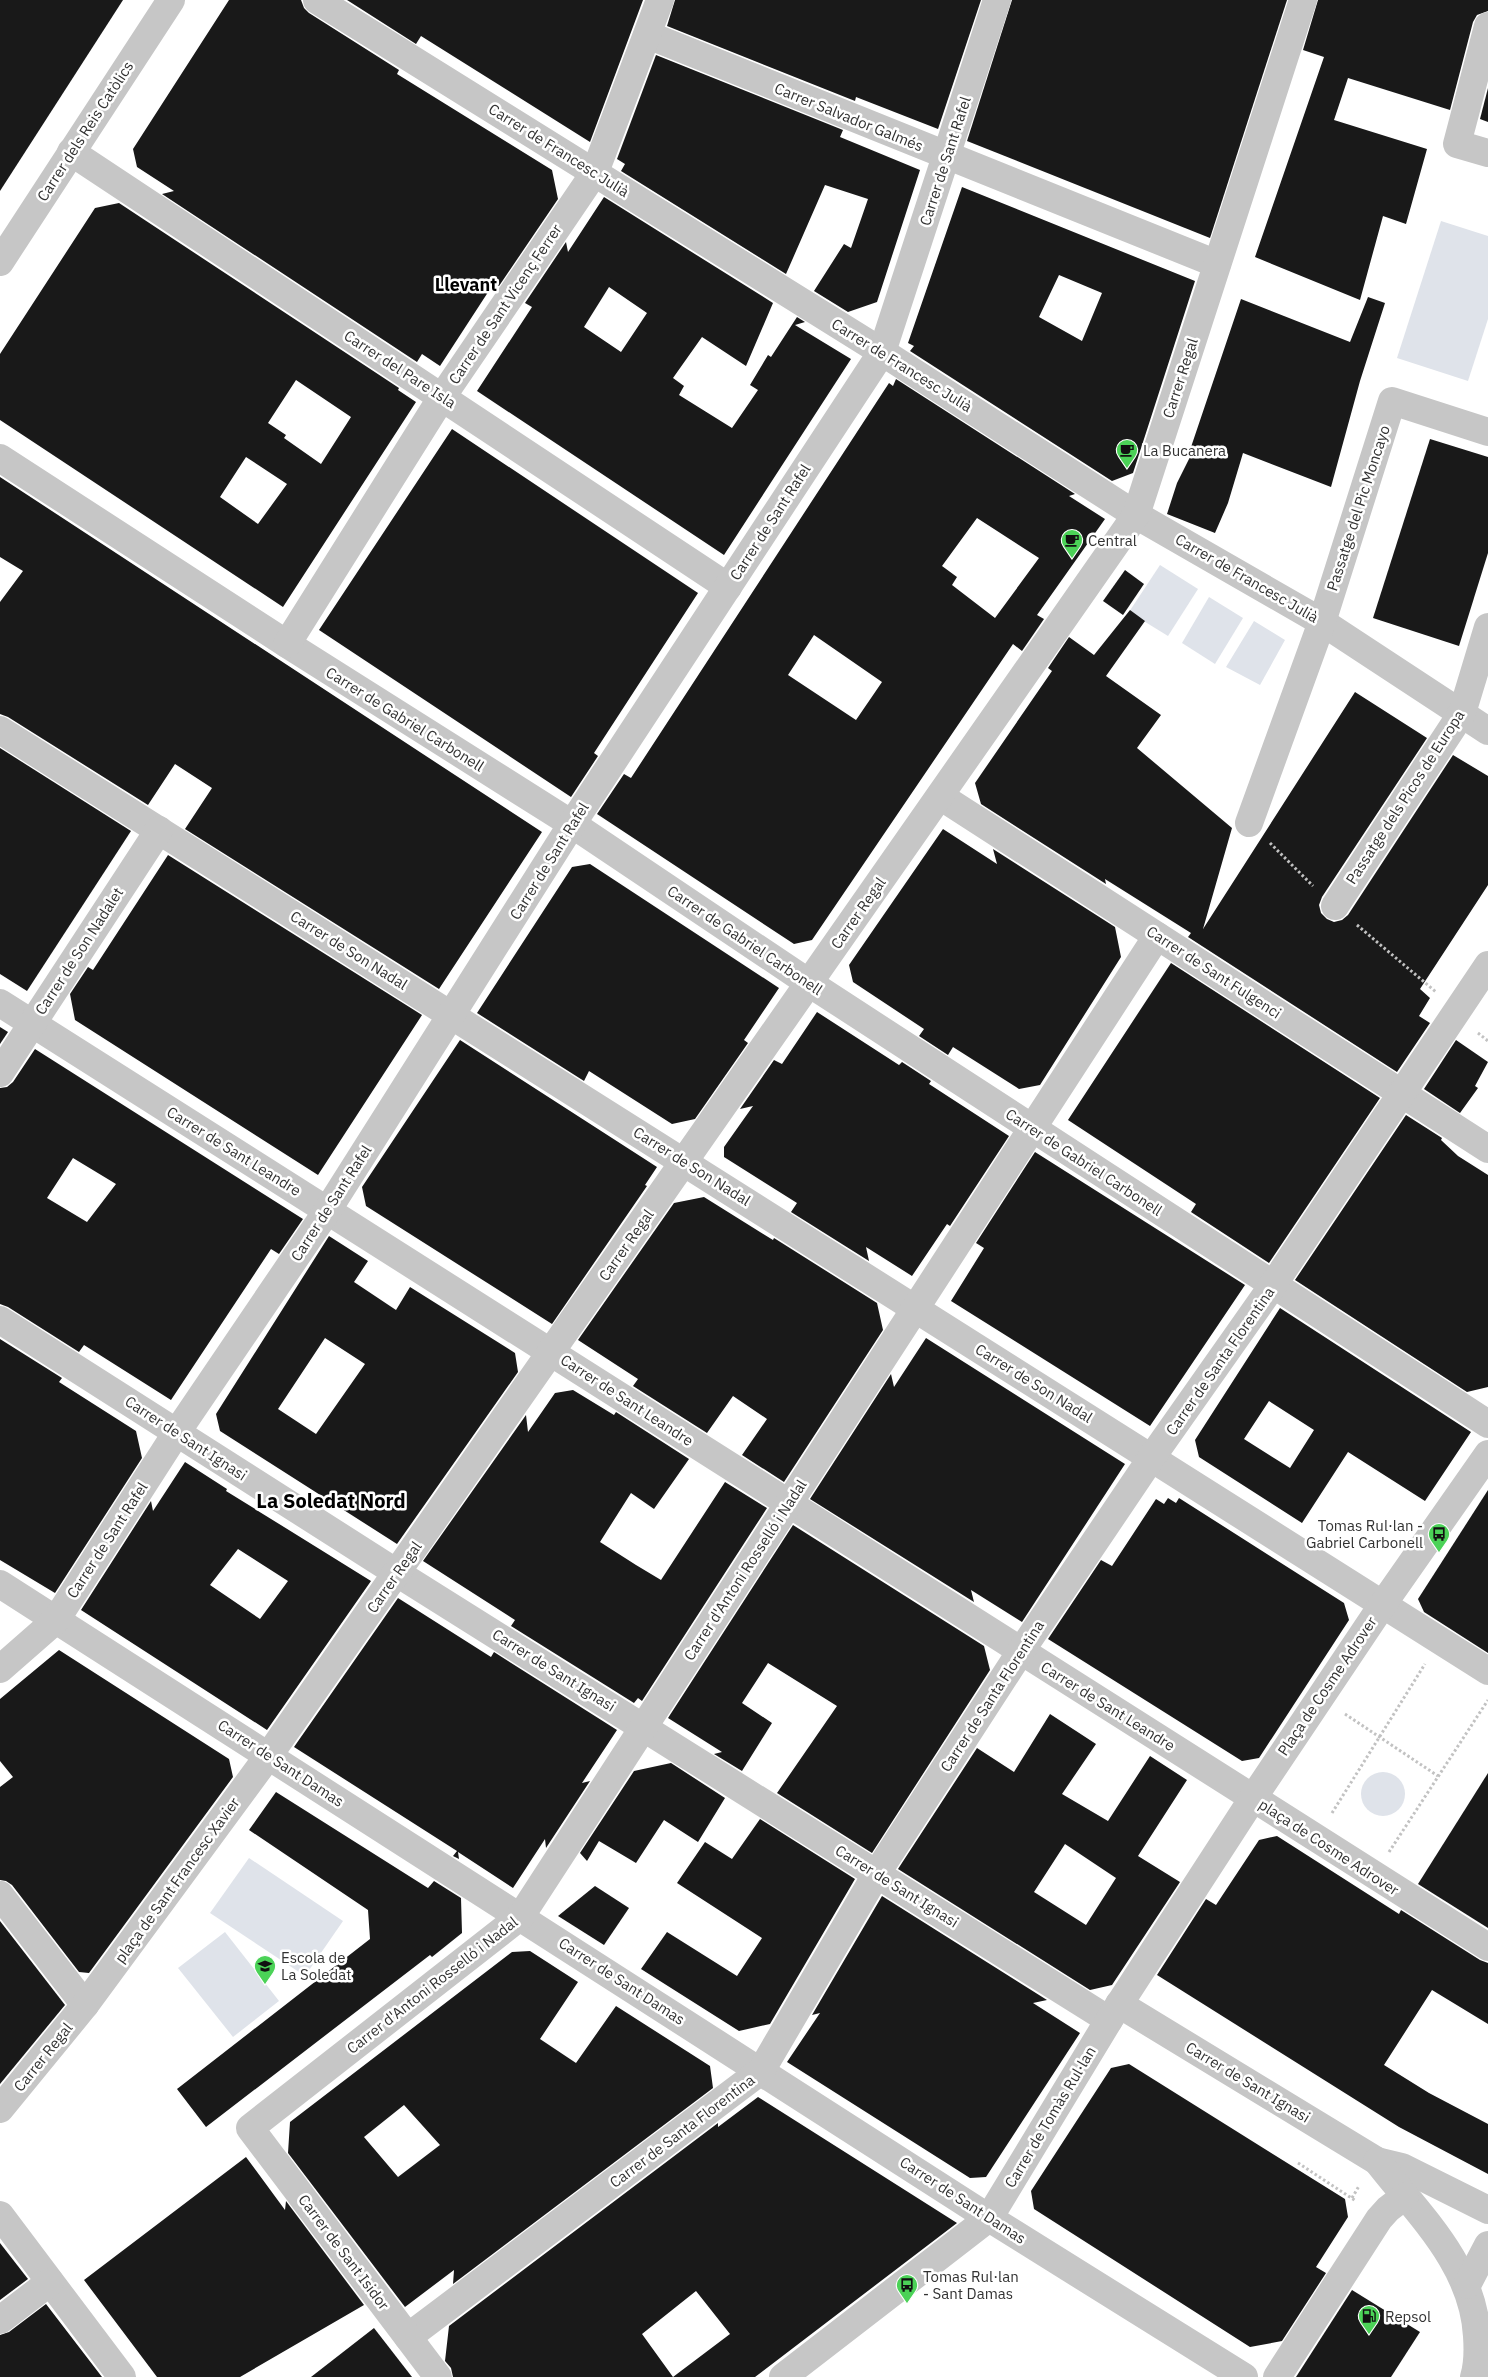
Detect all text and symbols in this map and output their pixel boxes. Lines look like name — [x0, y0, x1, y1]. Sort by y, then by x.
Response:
street label: Carrer dels Reis Catòlics — [33, 57, 137, 205]
street label: Carrer Salvador Galmés — [772, 78, 926, 156]
street label: Carrer de Sant Rafel — [915, 94, 975, 228]
street label: Carrer de Francesc Julià — [485, 99, 633, 201]
street label: Carrer de Sant Vicenç Ferrer — [444, 220, 566, 388]
district label: Llevant — [435, 273, 497, 296]
street label: Carrer de Francesc Julià — [828, 314, 976, 416]
street label: Carrer del Pare Isla — [340, 326, 460, 412]
street label: Carrer Regal — [1158, 336, 1202, 420]
street label: Passatge del Pic Moncayo — [1322, 423, 1394, 593]
cafe icon: La Bucanera — [1115, 438, 1139, 469]
place label: La Bucanera — [1143, 441, 1226, 460]
street label: Carrer de Sant Rafel — [725, 460, 815, 584]
cafe icon: Central — [1060, 528, 1084, 559]
street label: Carrer de Francesc Julià — [1172, 529, 1322, 627]
place label: Central — [1088, 531, 1137, 550]
street label: Carrer de Gabriel Carbonell — [322, 662, 488, 776]
street label: Passatge dels Picos de Europa — [1342, 706, 1468, 888]
street label: Carrer de Sant Rafel — [505, 799, 593, 923]
street label: Carrer Regal — [826, 874, 890, 952]
street label: Carrer de Gabriel Carbonell — [664, 881, 826, 999]
street label: Carrer de Son Nadalet — [31, 884, 127, 1018]
street label: Carrer de Son Nadal — [287, 906, 411, 994]
street label: Carrer de Sant Fulgenci — [1143, 921, 1285, 1023]
street label: Carrer de Sant Leandre — [163, 1102, 305, 1200]
street label: Carrer de Gabriel Carbonell — [1002, 1104, 1166, 1220]
street label: Carrer de Son Nadal — [630, 1122, 754, 1210]
street label: Carrer de Sant Rafel — [286, 1141, 376, 1265]
street label: Carrer Regal — [594, 1206, 658, 1284]
street label: Carrer de Santa Florentina — [1162, 1283, 1278, 1439]
street label: Carrer de Son Nadal — [972, 1339, 1096, 1427]
street label: Carrer de Sant Leandre — [557, 1350, 697, 1450]
street label: Carrer de Sant Ignasi — [121, 1391, 251, 1485]
street label: Carrer d'Antoni Rosselló i Nadal — [679, 1476, 811, 1664]
street label: Carrer de Sant Rafel — [62, 1478, 152, 1602]
district label: La Soledat Nord — [256, 1487, 406, 1514]
place label: Tomas Rul·lan - Gabriel Carbonell — [1306, 1516, 1423, 1552]
bus stop icon: Tomas Rul·lan - Gabriel Carbonell — [1427, 1522, 1451, 1553]
street label: Carrer Regal — [362, 1538, 426, 1616]
street label: Plaça de Cosme Adrover — [1273, 1612, 1381, 1759]
street label: Carrer de Santa Florentina — [936, 1617, 1048, 1775]
street label: Carrer de Sant Ignasi — [489, 1624, 619, 1716]
street label: Carrer de Sant Leandre — [1037, 1657, 1179, 1755]
street label: Carrer de Sant Damas — [214, 1715, 348, 1811]
street label: plaça de Sant Francesc Xavier — [110, 1793, 244, 1967]
street label: plaça de Cosme Adrover — [1255, 1795, 1403, 1900]
street label: Carrer de Sant Ignasi — [832, 1840, 962, 1932]
street label: Carrer d'Antoni Rosselló i Nadal — [343, 1912, 521, 2058]
street label: Carrer de Sant Damas — [555, 1933, 689, 2029]
place label: Escola de La Soledat — [281, 1948, 351, 1984]
school or university icon: Escola de La Soledat — [253, 1954, 277, 1985]
street label: Carrer Regal — [9, 2019, 77, 2095]
street label: Carrer de Sant Ignasi — [1182, 2037, 1314, 2127]
street label: Carrer de Tomàs Rul·lan — [1000, 2043, 1100, 2191]
street label: Carrer de Santa Florentina — [606, 2070, 758, 2192]
street label: Carrer de Sant Damas — [896, 2152, 1030, 2248]
street label: Carrer de Sant Isidor — [294, 2190, 394, 2314]
place label: Tomas Rul·lan - Sant Damas — [923, 2267, 1019, 2303]
bus stop icon: Tomas Rul·lan - Sant Damas — [895, 2273, 919, 2304]
fuel station icon: Repsol — [1357, 2304, 1381, 2335]
place label: Repsol — [1385, 2307, 1431, 2326]

